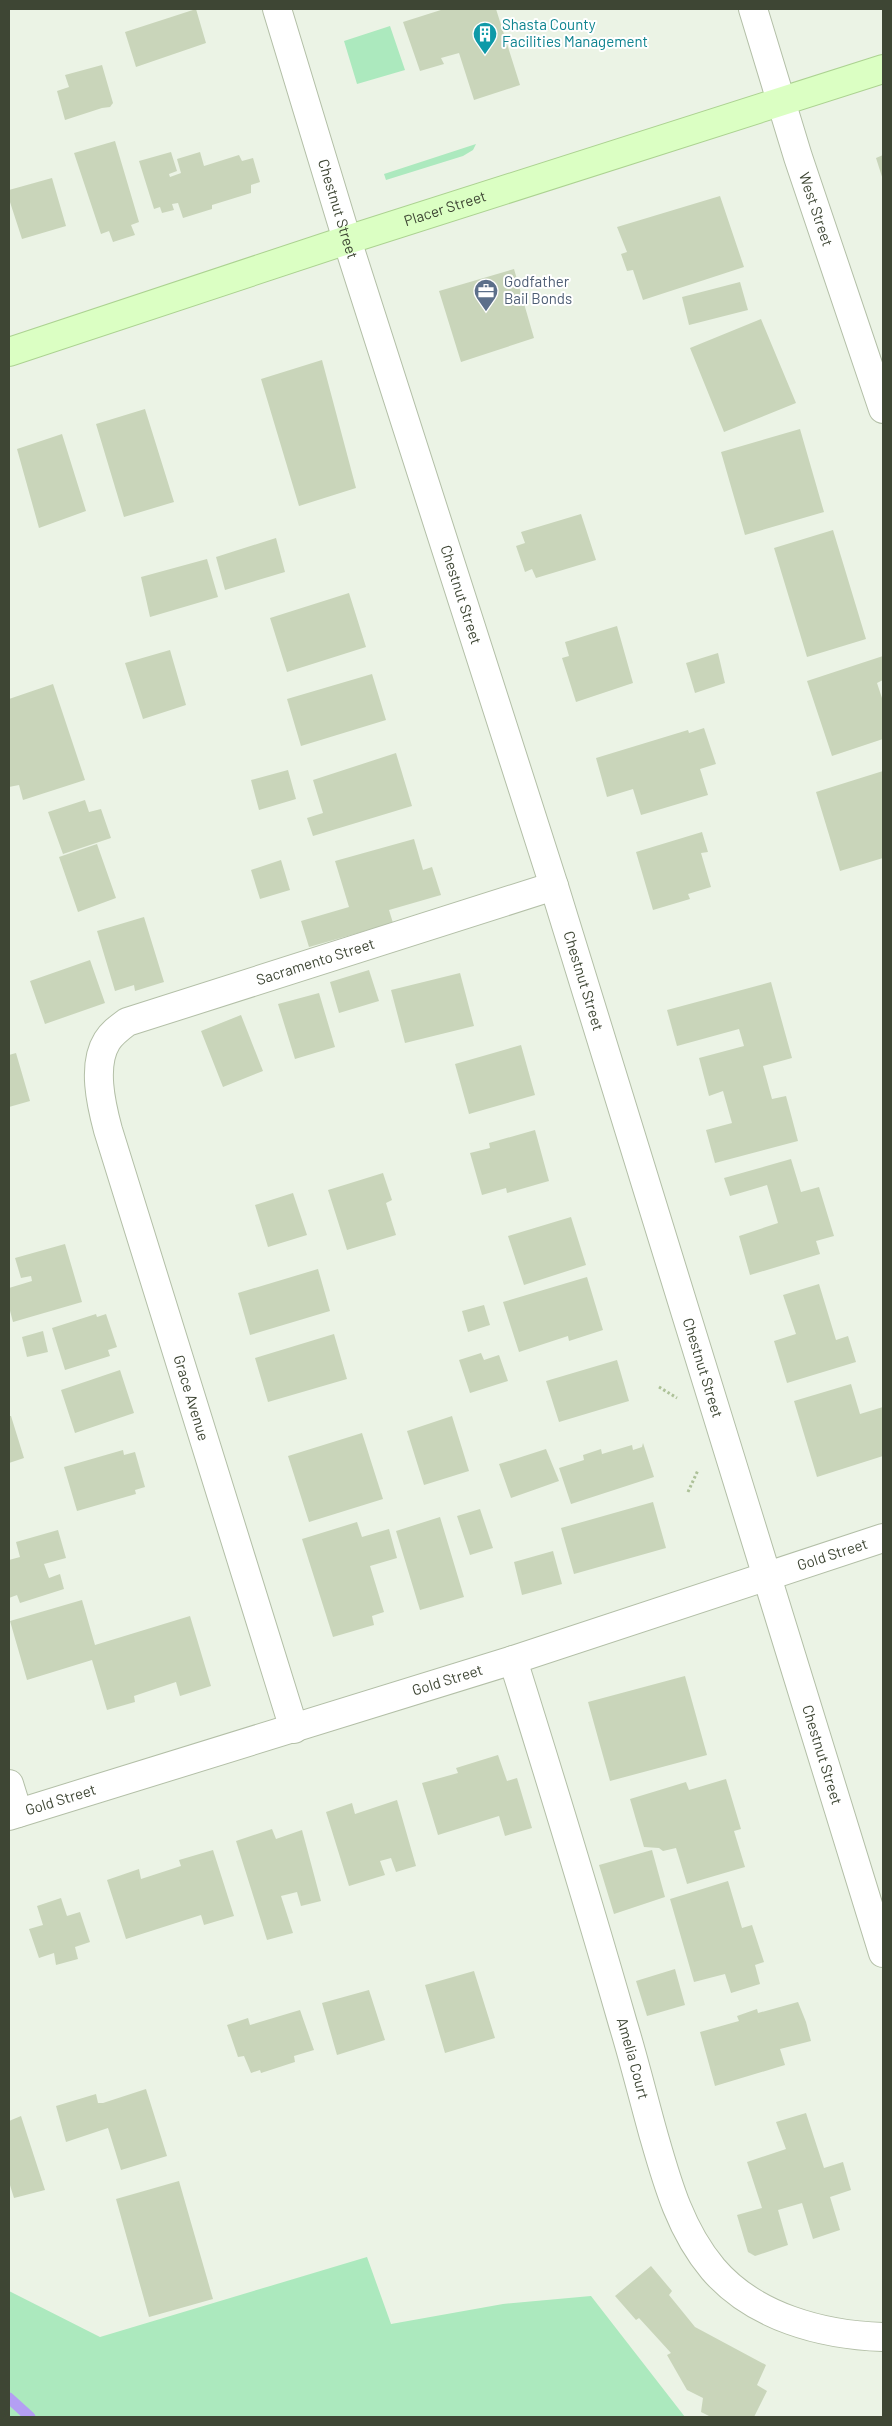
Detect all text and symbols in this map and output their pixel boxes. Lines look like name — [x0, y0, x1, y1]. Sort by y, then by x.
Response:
place label: Shasta County Facilities Management — [502, 15, 648, 50]
building icon: Shasta County Facilities Management — [472, 21, 498, 55]
street label: Chestnut Street — [315, 157, 362, 261]
street label: West Street — [796, 170, 837, 248]
street label: Placer Street — [401, 186, 488, 229]
place label: Godfather Bail Bonds — [504, 272, 572, 307]
office icon: Godfather Bail Bonds — [473, 278, 499, 312]
street label: Chestnut Street — [437, 543, 486, 646]
street label: Chestnut Street — [560, 929, 608, 1033]
street label: Sacramento Street — [254, 934, 377, 988]
street label: Chestnut Street — [680, 1316, 727, 1420]
street label: Grace Avenue — [170, 1353, 214, 1443]
street label: Gold Street — [795, 1534, 870, 1574]
street label: Gold Street — [410, 1660, 485, 1699]
street label: Chestnut Street — [799, 1703, 847, 1807]
street label: Gold Street — [23, 1780, 98, 1818]
street label: Amelia Court — [614, 2015, 653, 2101]

